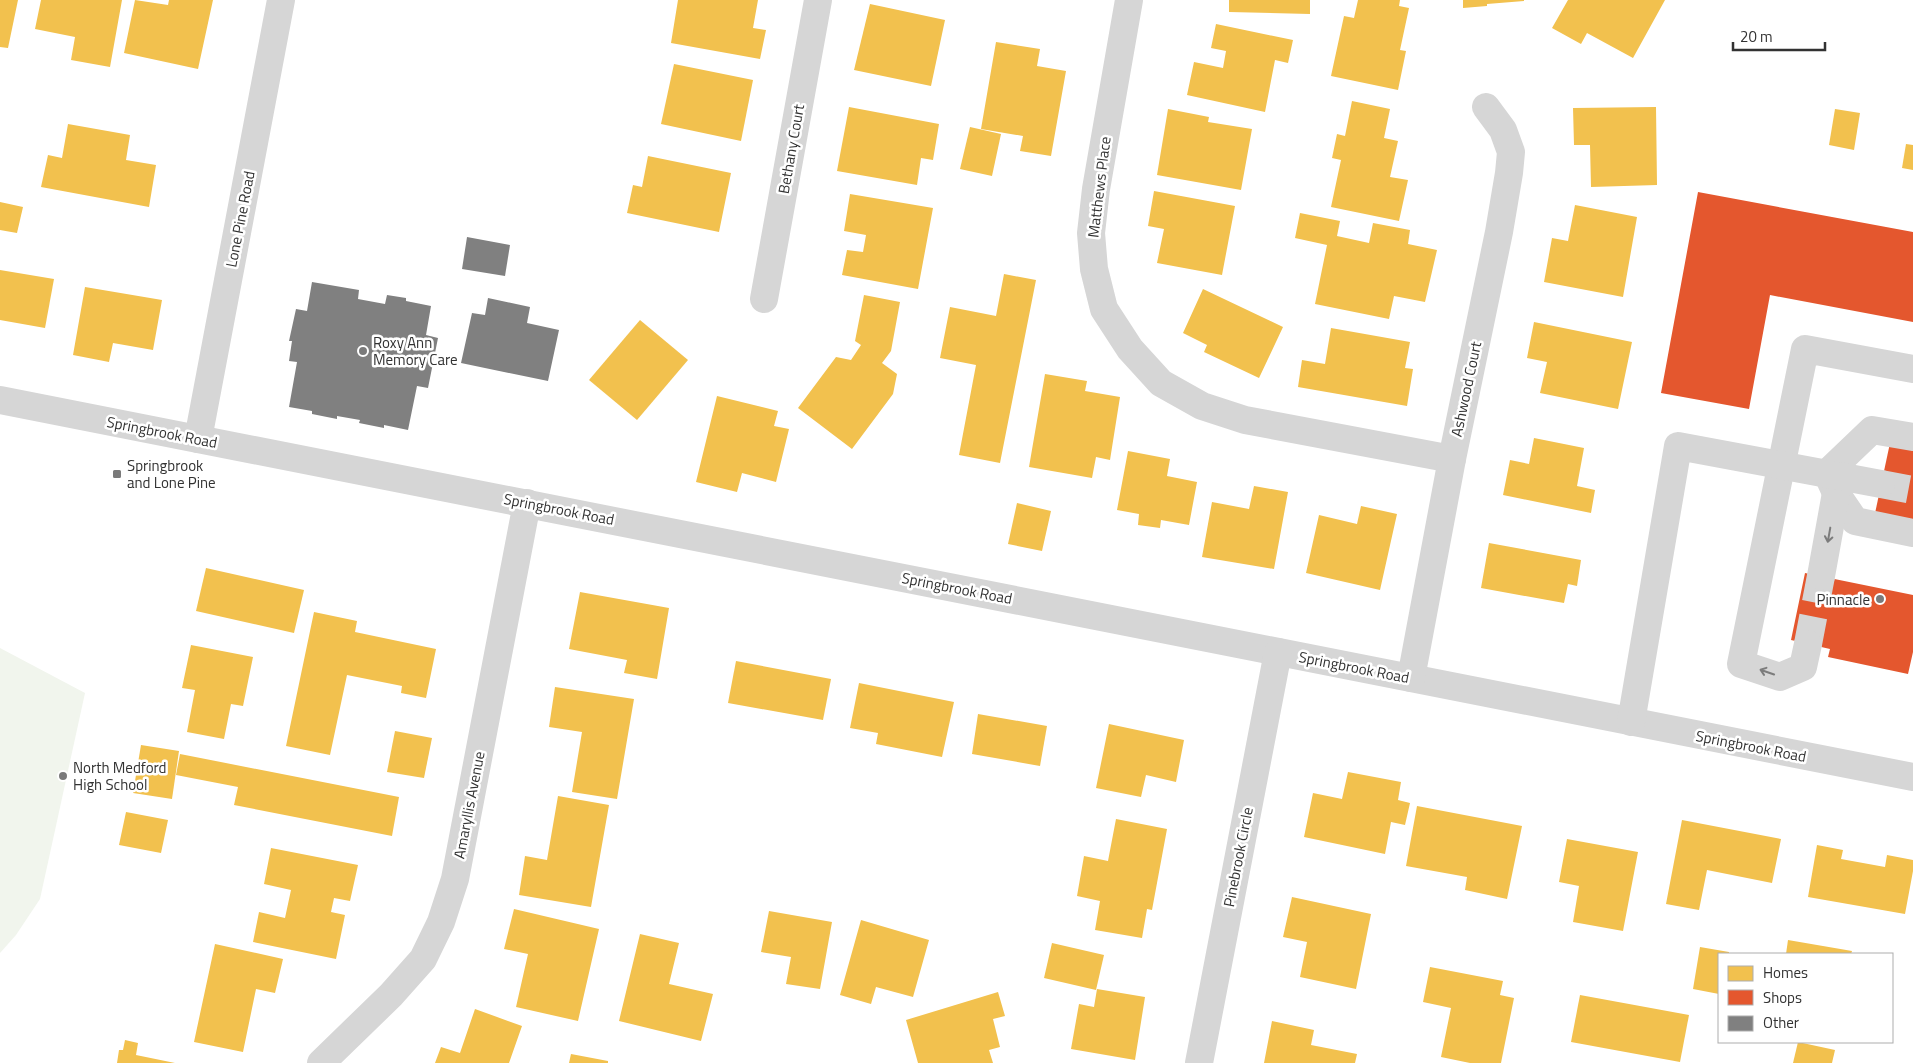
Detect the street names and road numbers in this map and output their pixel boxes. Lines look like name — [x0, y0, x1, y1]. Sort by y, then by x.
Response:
street label: Bethany Court — [772, 102, 810, 196]
street label: Matthews Place — [1081, 135, 1117, 239]
street label: Lone Pine Road — [219, 169, 261, 269]
street label: Ashwood Court — [1445, 339, 1487, 439]
street label: Springbrook Road — [105, 410, 219, 454]
street label: Springbrook Road — [502, 487, 616, 531]
street label: Springbrook Road — [900, 566, 1014, 610]
street label: Springbrook Road — [1297, 645, 1411, 689]
street label: Springbrook Road — [1694, 724, 1808, 768]
street label: Amaryllis Avenue — [447, 749, 491, 861]
street label: Pinebrook Circle — [1217, 805, 1259, 909]

